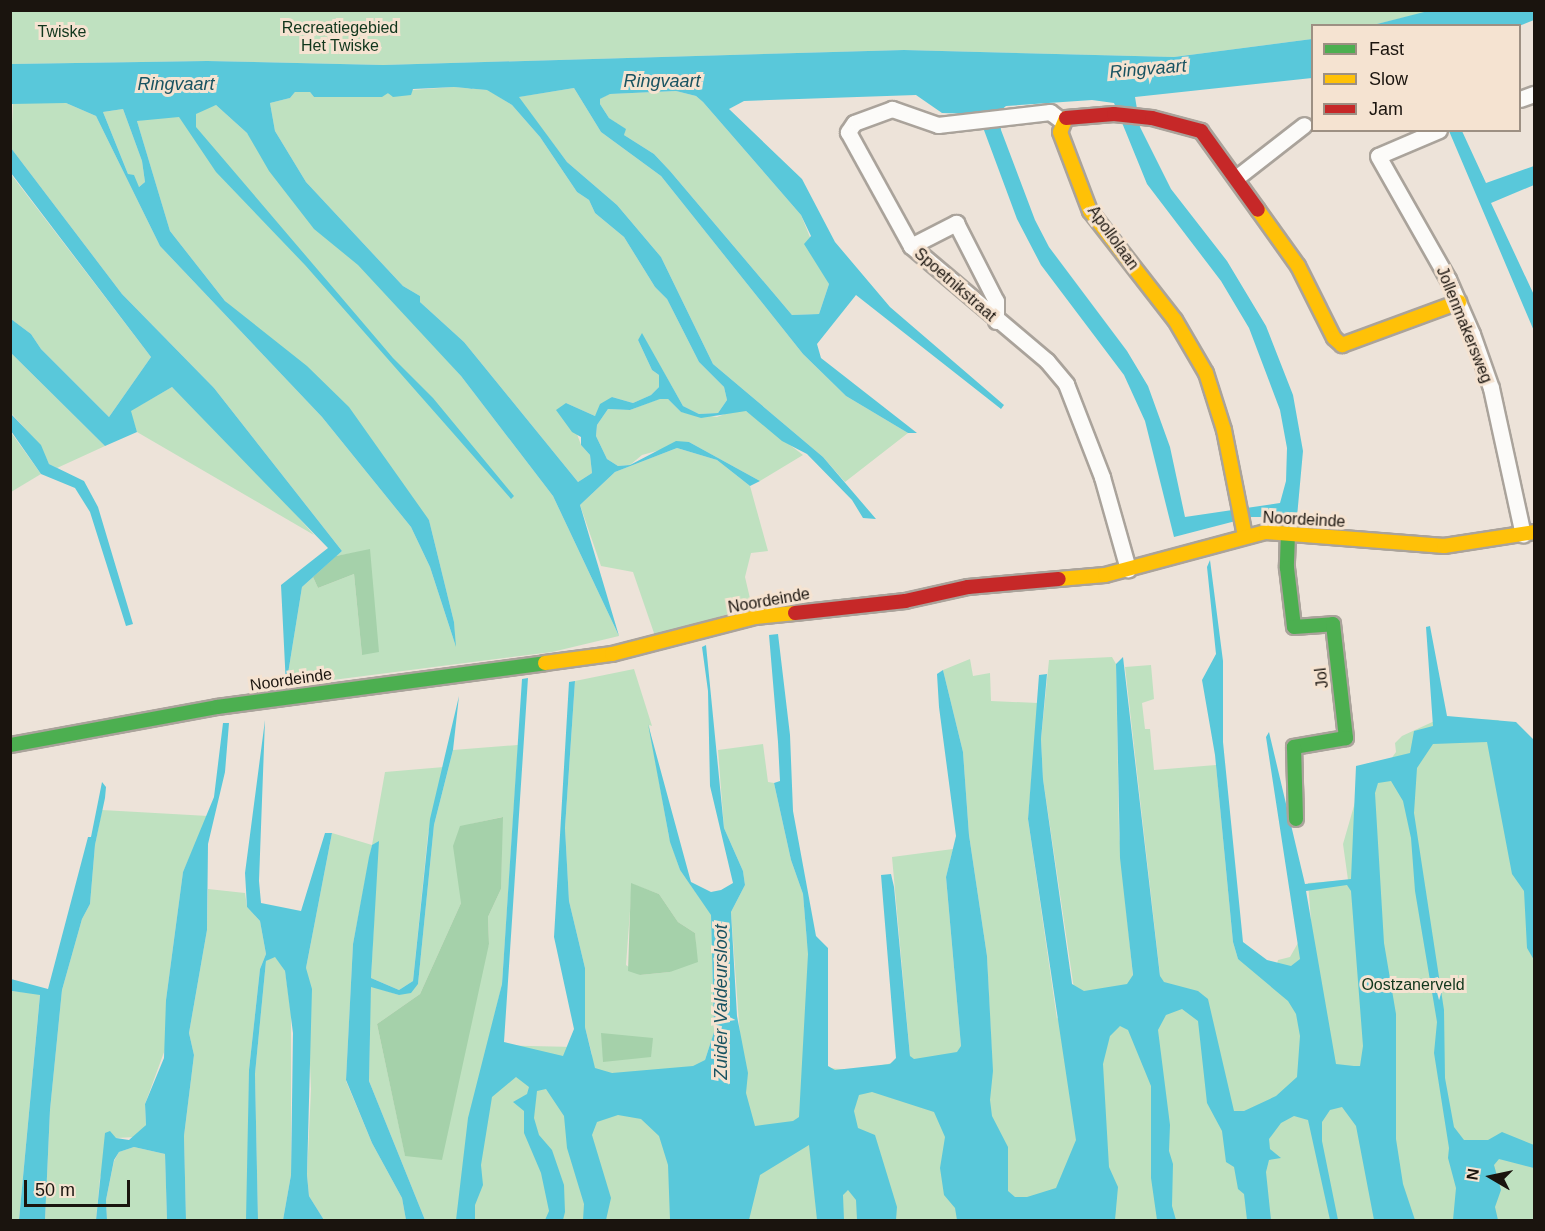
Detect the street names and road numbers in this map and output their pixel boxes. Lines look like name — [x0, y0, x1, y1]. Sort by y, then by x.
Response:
street label: Apollolaan — [1083, 202, 1143, 274]
street label: Spoetnikstraat — [910, 244, 1000, 326]
street label: Jollenmakersweg — [1432, 264, 1496, 386]
street label: Noordeinde — [1262, 508, 1346, 532]
street label: Noordeinde — [727, 584, 811, 618]
street label: Noordeinde — [249, 665, 333, 695]
street label: Jol — [1311, 667, 1333, 689]

